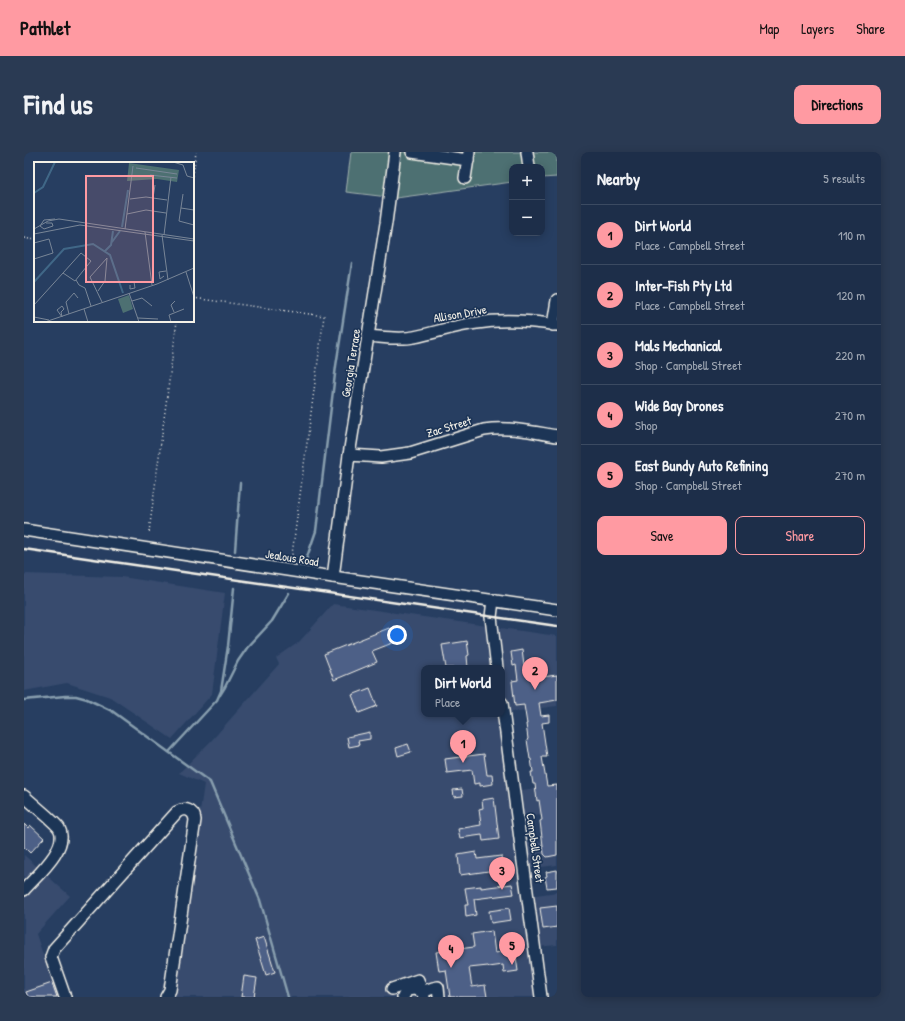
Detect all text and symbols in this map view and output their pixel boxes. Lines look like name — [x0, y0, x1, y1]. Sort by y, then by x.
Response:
text: Pathlet — [20, 15, 70, 41]
text: Map — [759, 19, 779, 38]
text: Layers — [801, 19, 834, 38]
text: Share — [856, 19, 885, 38]
text: Find us — [24, 85, 93, 123]
button: Directions — [794, 85, 881, 124]
inset map — [34, 162, 194, 322]
map controls — [509, 164, 545, 236]
button: + — [509, 164, 545, 200]
text: Nearby — [597, 167, 640, 190]
text: 5 results — [823, 169, 865, 187]
button: − — [509, 200, 545, 236]
text: Dirt World — [635, 215, 691, 236]
text: 1 — [608, 226, 612, 244]
text: 110 m — [838, 226, 865, 244]
text: Place · Campbell Street — [635, 236, 745, 254]
text: Inter-Fish Pty Ltd — [635, 275, 732, 296]
text: 2 — [607, 286, 613, 304]
text: 120 m — [837, 286, 865, 304]
text: Place · Campbell Street — [635, 296, 745, 314]
street label: Allison Drive — [432, 300, 488, 327]
street label: Georgia Terrace — [337, 327, 364, 398]
text: Mals Mechanical — [635, 335, 722, 356]
text: 3 — [607, 346, 613, 364]
text: 220 m — [835, 346, 865, 364]
text: Shop · Campbell Street — [635, 356, 742, 374]
text: Wide Bay Drones — [635, 395, 724, 416]
text: 4 — [608, 406, 612, 424]
text: 270 m — [835, 406, 865, 424]
street label: Zac Street — [424, 411, 474, 441]
text: Shop — [635, 416, 657, 434]
text: East Bundy Auto Refining — [635, 455, 768, 476]
text: 5 — [607, 466, 613, 484]
text: 270 m — [835, 466, 865, 484]
text: Shop · Campbell Street — [635, 476, 742, 494]
button: Save — [597, 516, 727, 555]
button: Share — [735, 516, 865, 555]
street label: Jealous Road — [264, 545, 320, 570]
your location — [387, 625, 407, 645]
pin: 2 — [522, 657, 548, 690]
popup — [421, 665, 505, 717]
text: Dirt World — [435, 672, 491, 693]
text: Place — [435, 693, 460, 711]
pin: 1 — [450, 730, 476, 763]
street label: Campbell Street — [522, 812, 549, 885]
pin: 3 — [489, 857, 515, 890]
pin: 5 — [499, 932, 525, 965]
pin: 4 — [438, 935, 464, 968]

